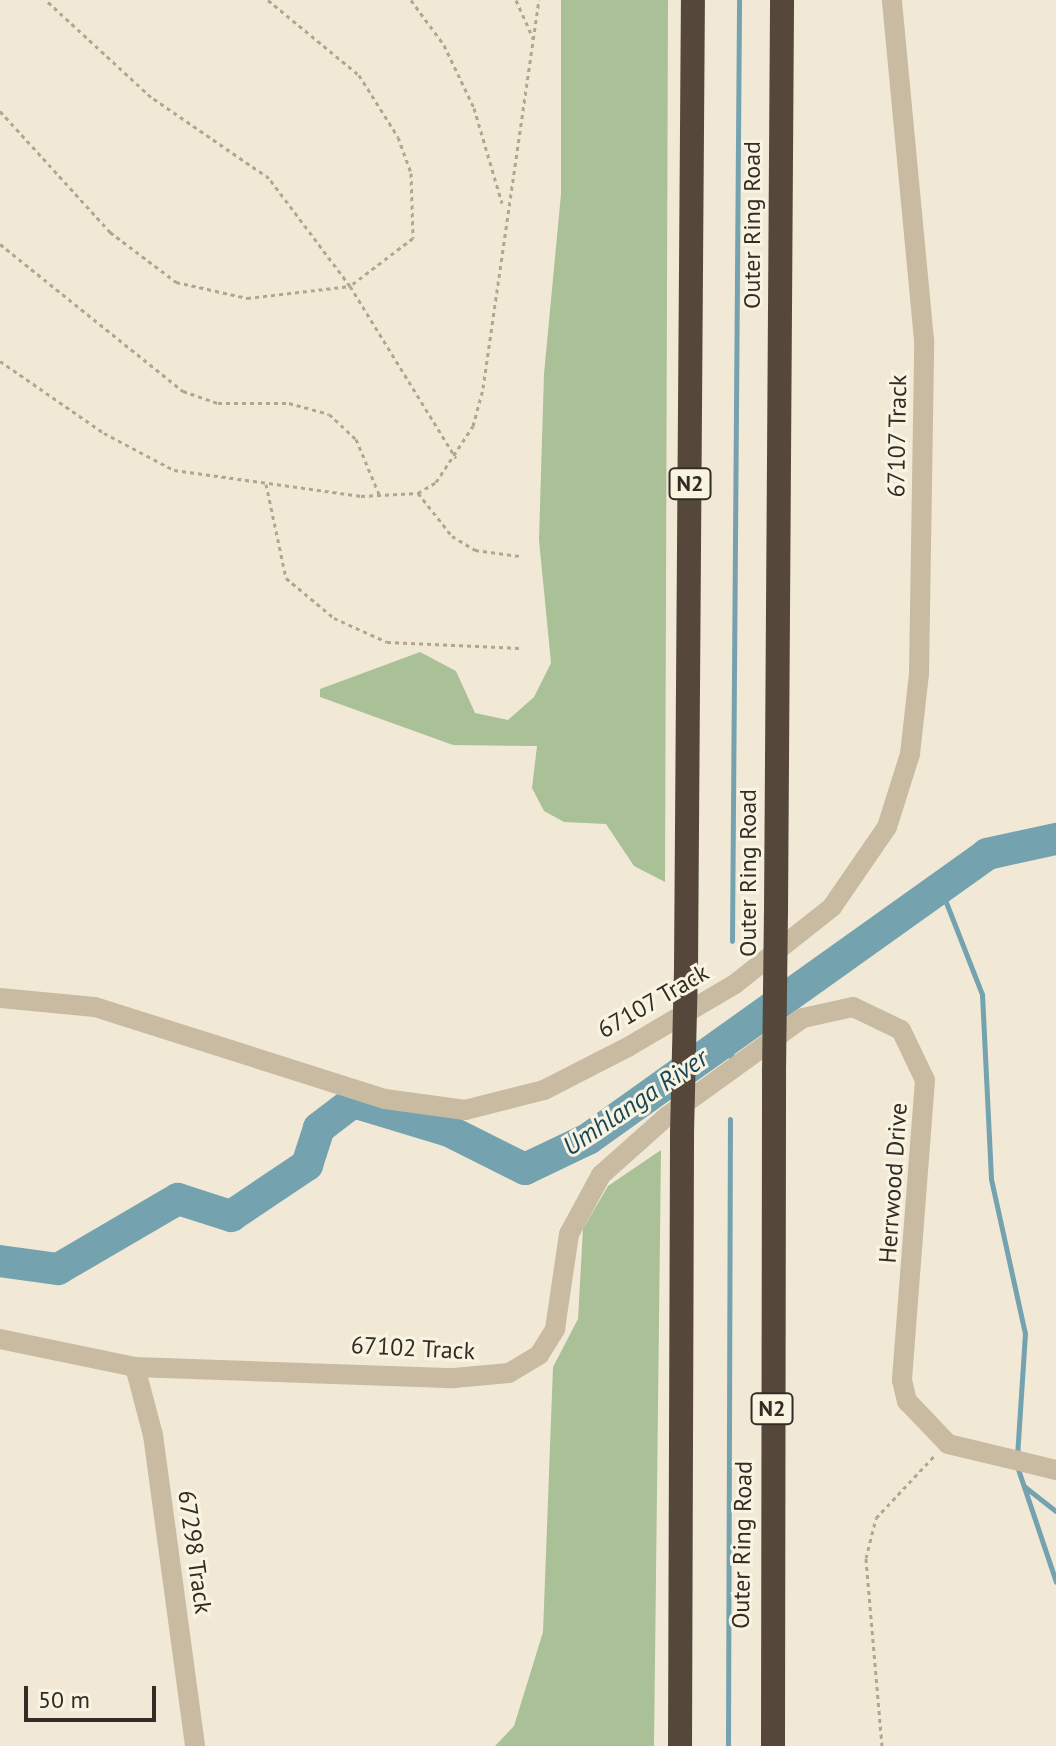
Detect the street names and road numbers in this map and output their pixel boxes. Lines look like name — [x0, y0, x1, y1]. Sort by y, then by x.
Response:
street label: Outer Ring Road — [738, 141, 766, 309]
street label: 67107 Track — [882, 373, 912, 499]
road number: N2 — [668, 466, 712, 502]
street label: Outer Ring Road — [734, 789, 762, 957]
street label: 67107 Track — [592, 957, 714, 1045]
street label: Herrwood Drive — [873, 1102, 913, 1264]
street label: 67102 Track — [350, 1330, 476, 1366]
road number: N2 — [750, 1391, 794, 1427]
street label: Outer Ring Road — [726, 1461, 758, 1629]
street label: 67298 Track — [172, 1488, 218, 1616]

